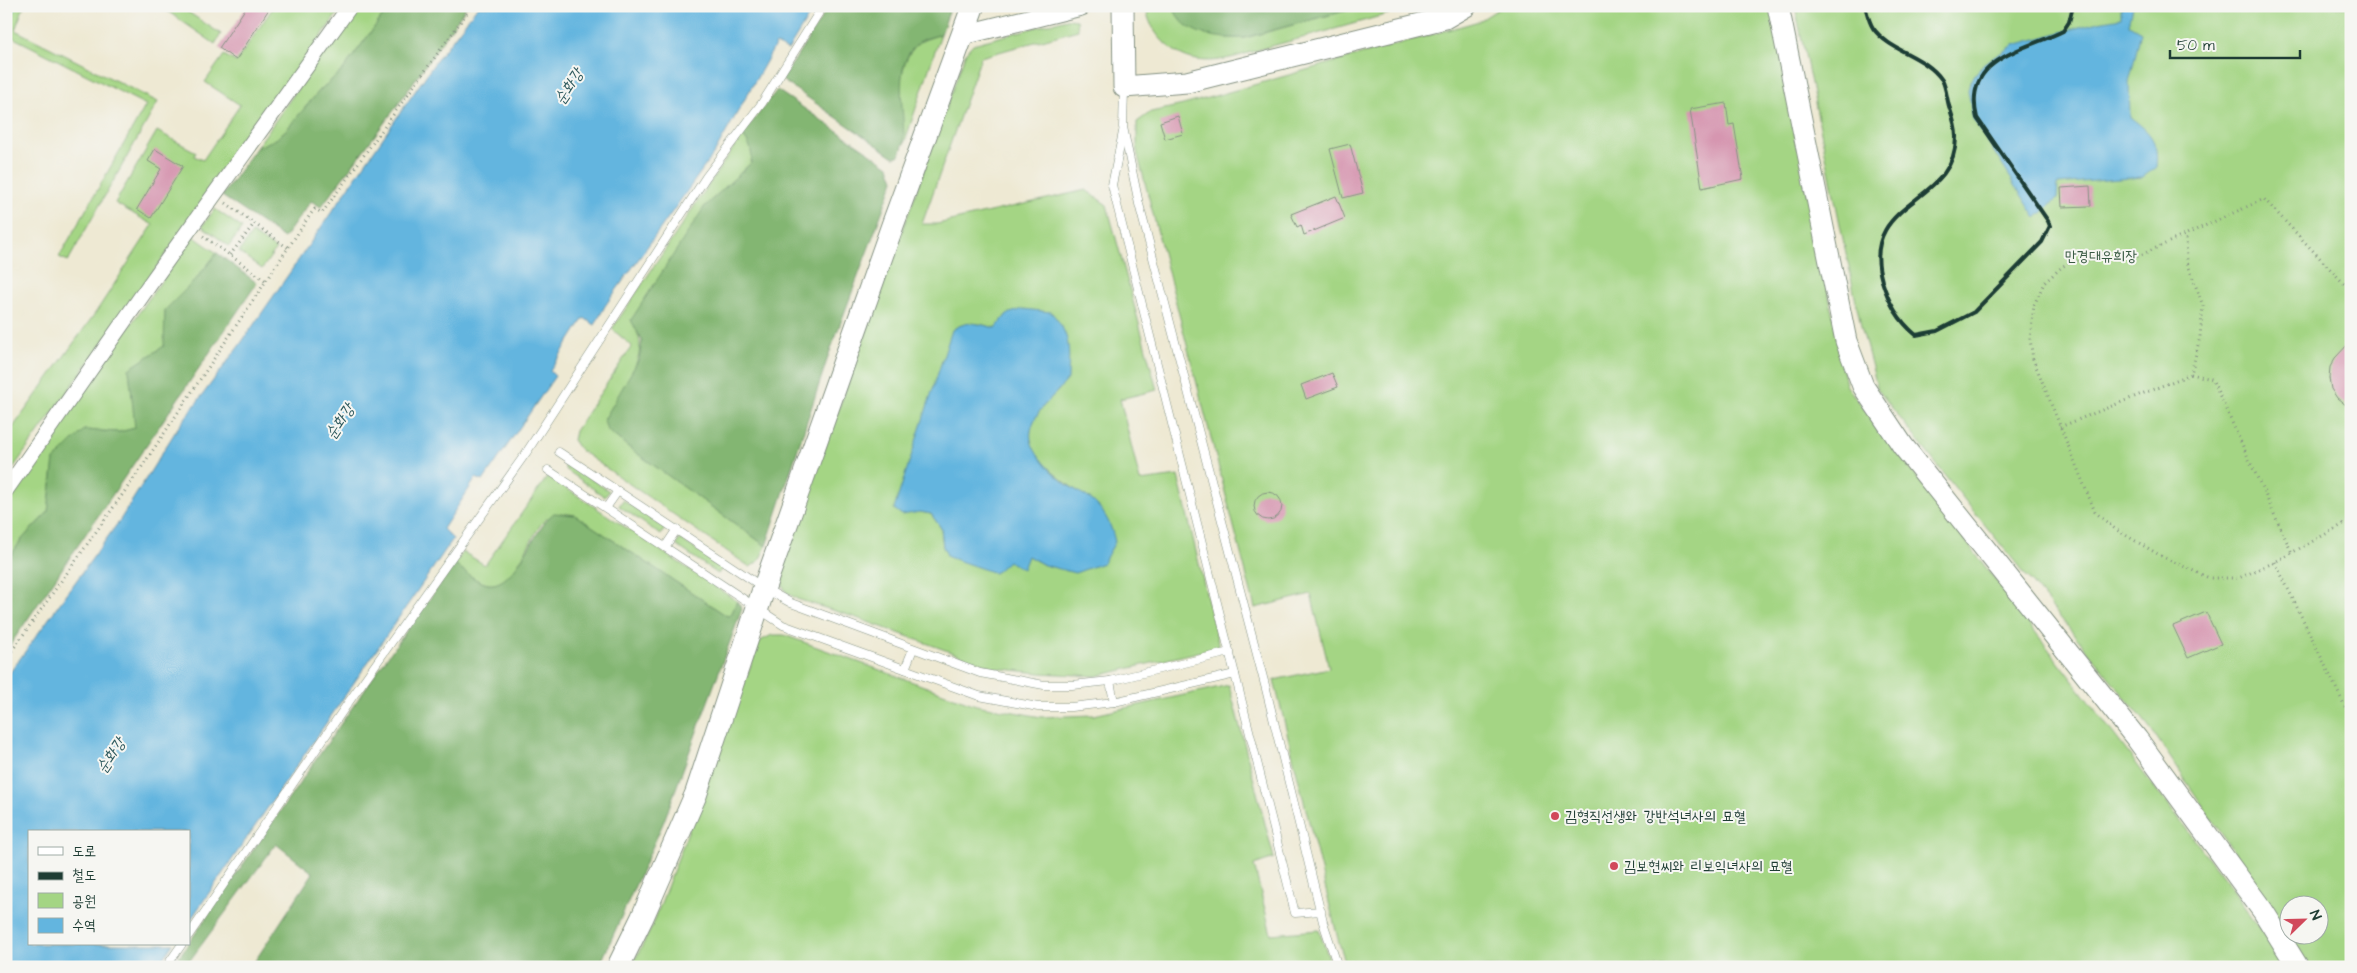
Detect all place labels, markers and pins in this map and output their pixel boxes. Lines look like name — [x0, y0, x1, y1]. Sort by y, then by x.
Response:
place label: 김형직선생와 강반석녀사의 묘혈 — [1565, 806, 1746, 827]
marker: 김형직선생와 강반석녀사의 묘혈 — [1549, 810, 1561, 822]
place label: 김보현씨와 리보익녀사의 묘혈 — [1624, 856, 1793, 877]
marker: 김보현씨와 리보익녀사의 묘혈 — [1608, 860, 1620, 872]

